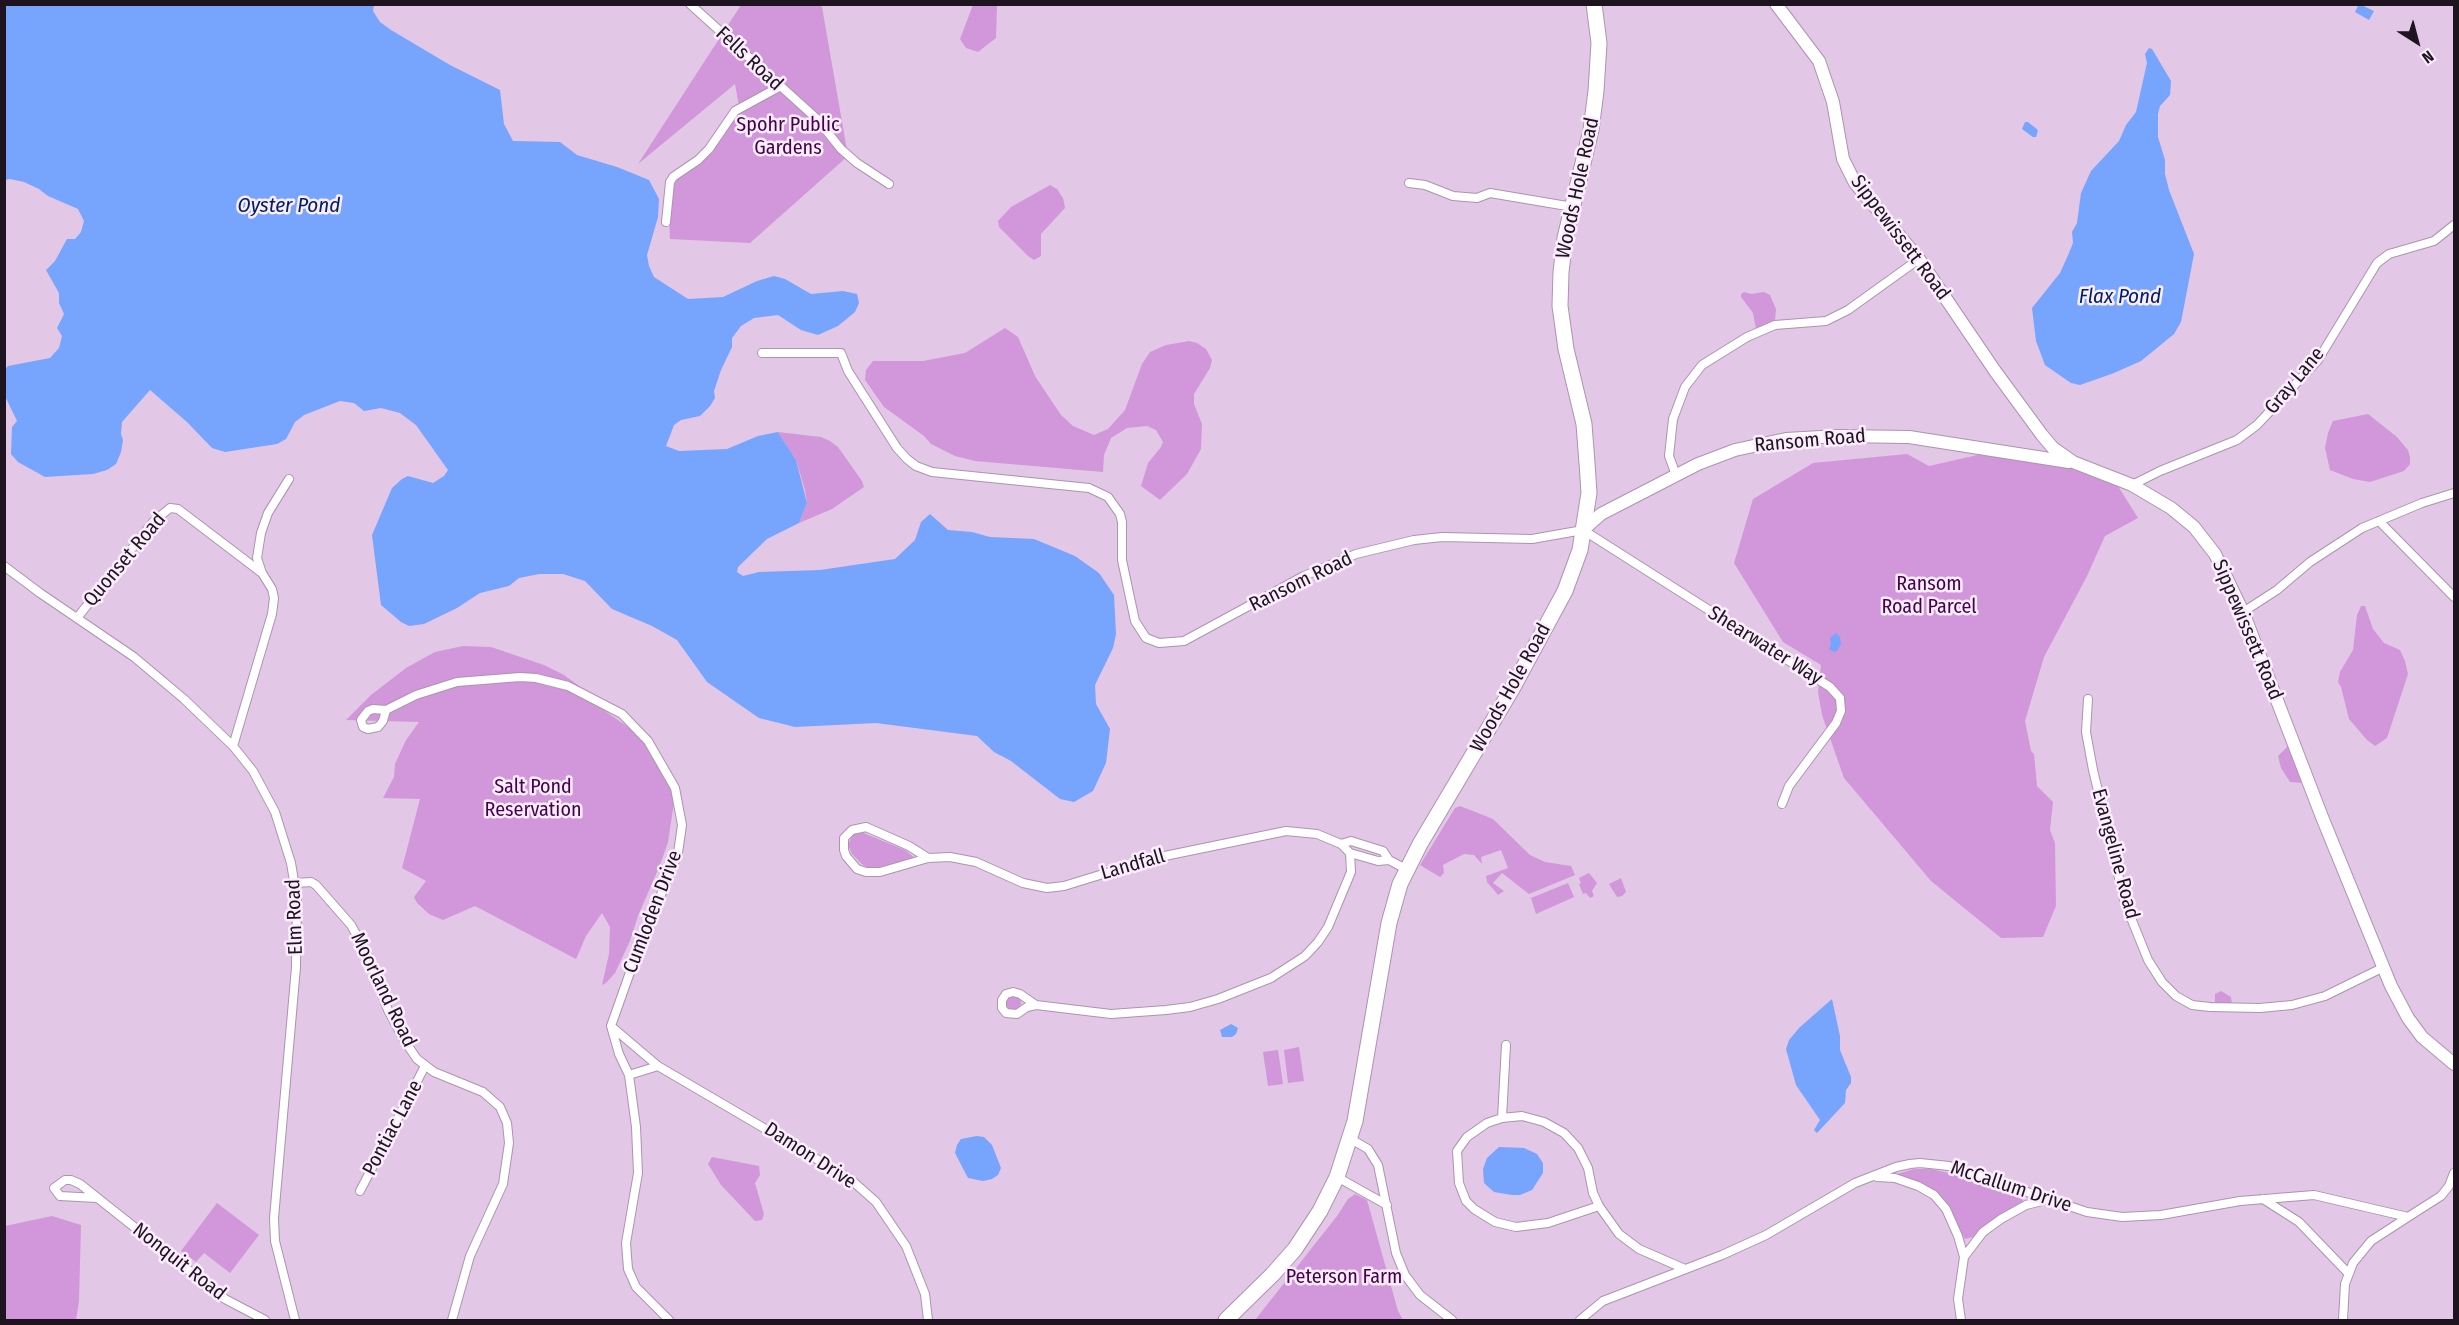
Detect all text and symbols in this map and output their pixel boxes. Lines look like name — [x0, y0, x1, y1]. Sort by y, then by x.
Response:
north arrow — [2387, 12, 2447, 72]
street label: Fells Road — [710, 22, 788, 96]
text: N — [2418, 46, 2437, 67]
park label: Spohr Public Gardens — [736, 113, 840, 160]
street label: Woods Hole Road — [1551, 115, 1605, 261]
street label: Sippewissett Road — [1845, 171, 1955, 305]
water label: Oyster Pond — [238, 193, 340, 219]
water label: Flax Pond — [2079, 284, 2161, 310]
street label: Gray Lane — [2260, 343, 2330, 419]
street label: Ransom Road — [1753, 424, 1867, 458]
street label: Quonset Road — [79, 508, 171, 612]
street label: Ransom Road — [1246, 547, 1356, 617]
street label: Sippewissett Road — [2207, 556, 2287, 704]
park label: Ransom Road Parcel — [1881, 572, 1977, 619]
street label: Shearwater Way — [1703, 601, 1827, 691]
street label: Woods Hole Road — [1466, 619, 1556, 757]
park label: Salt Pond Reservation — [485, 775, 581, 822]
street label: Evangeline Road — [2086, 786, 2144, 922]
street label: Landfall — [1098, 844, 1168, 886]
street label: Cumloden Drive — [619, 847, 687, 977]
street label: Elm Road — [282, 879, 308, 955]
street label: Moorland Road — [345, 929, 421, 1051]
street label: Pontiac Lane — [358, 1076, 428, 1180]
street label: Damon Drive — [760, 1117, 860, 1195]
street label: McCallum Drive — [1947, 1156, 2075, 1218]
street label: Nonquit Road — [127, 1218, 231, 1306]
park label: Peterson Farm — [1286, 1265, 1402, 1289]

